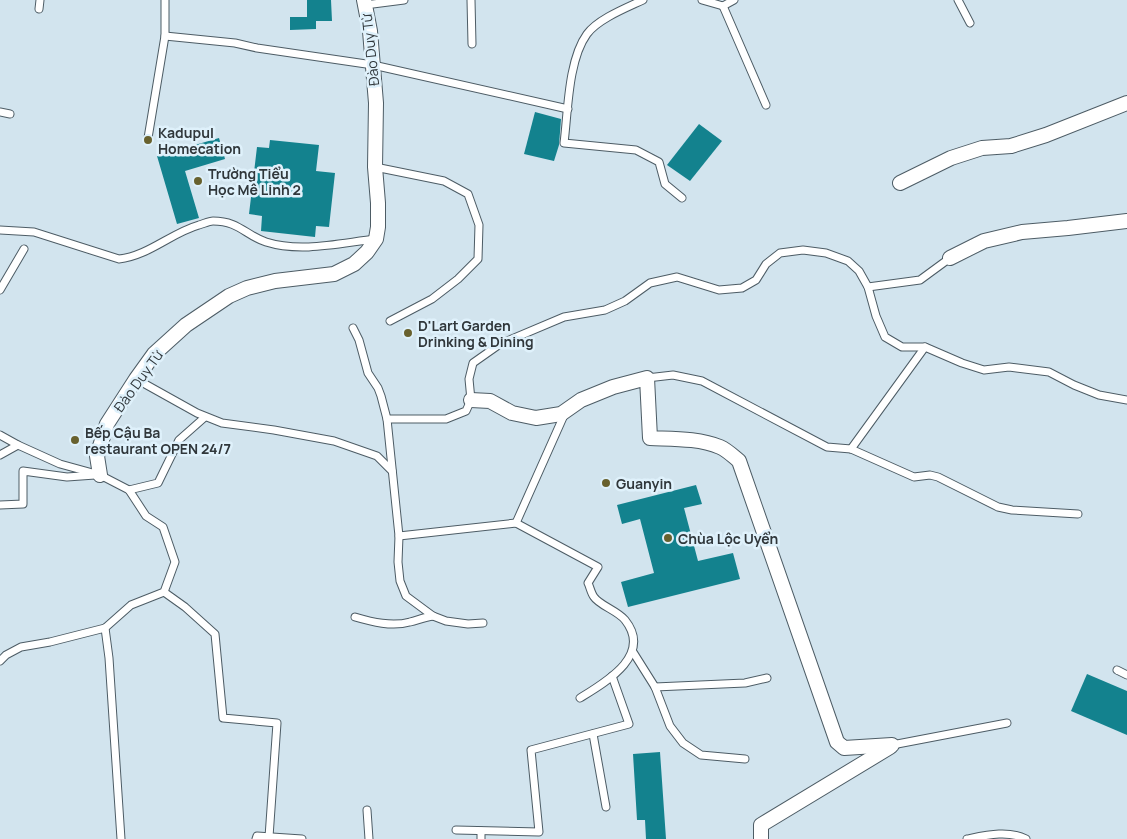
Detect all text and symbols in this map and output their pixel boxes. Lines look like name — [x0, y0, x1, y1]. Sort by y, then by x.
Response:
street label: Đào Duy Từ — [357, 13, 383, 87]
place label: Kadupul Homecation — [158, 123, 241, 158]
marker: Kadupul Homecation — [142, 134, 154, 146]
place label: Trường Tiểu Học Mê Linh 2 — [208, 164, 301, 199]
marker: Trường Tiểu Học Mê Linh 2 — [192, 175, 204, 187]
place label: D'Lart Garden Drinking & Dining — [418, 316, 534, 351]
marker: D'Lart Garden Drinking & Dining — [402, 327, 414, 339]
street label: Đào Duy Từ — [109, 346, 167, 416]
place label: Bếp Cậu Ba restaurant OPEN 24/7 — [85, 423, 231, 458]
marker: Bếp Cậu Ba restaurant OPEN 24/7 — [69, 434, 81, 446]
place label: Guanyin — [616, 474, 672, 493]
marker: Guanyin — [600, 477, 612, 489]
place label: Chùa Lộc Uyển — [678, 529, 778, 548]
marker: Chùa Lộc Uyển — [662, 532, 674, 544]

